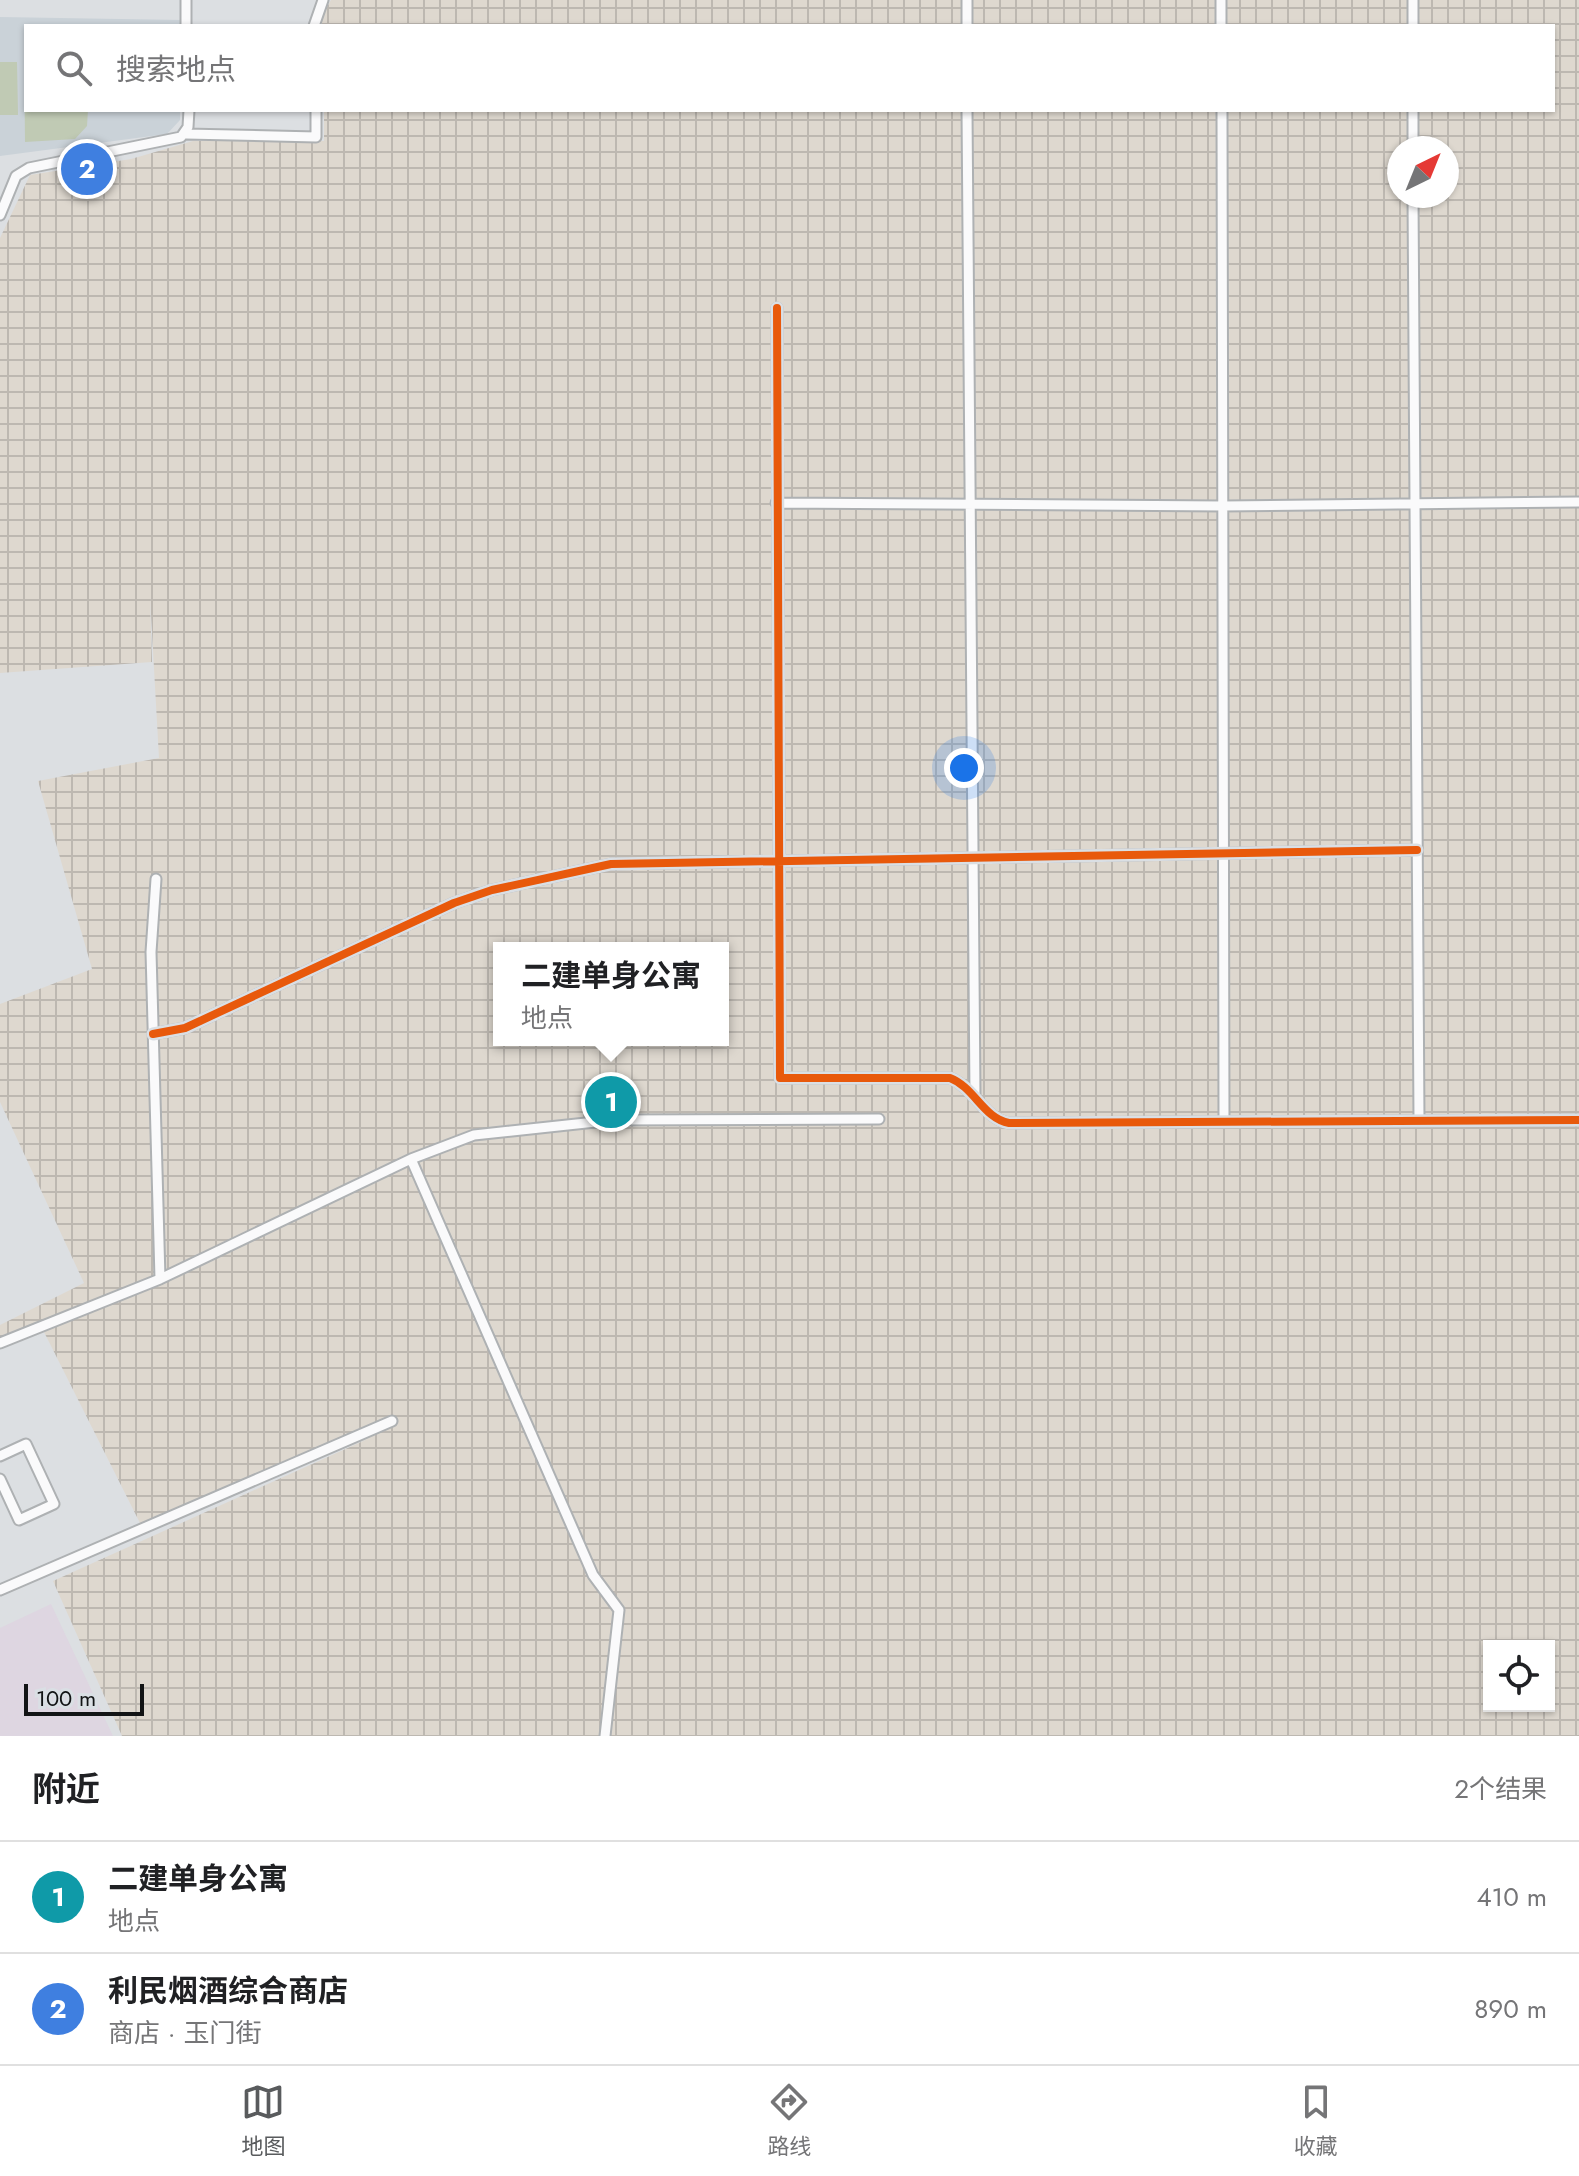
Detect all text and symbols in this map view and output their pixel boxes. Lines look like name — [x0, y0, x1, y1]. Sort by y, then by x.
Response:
search box — [24, 24, 1555, 112]
icon: search — [52, 46, 96, 90]
text: 搜索地点 — [116, 48, 236, 91]
north arrow — [1387, 136, 1459, 208]
pin: 2 — [61, 139, 113, 199]
your location — [944, 748, 984, 788]
popup — [493, 942, 729, 1046]
text: 二建单身公寓 — [521, 954, 701, 997]
text: 地点 — [521, 999, 573, 1037]
pin: 1 — [585, 1072, 637, 1132]
map controls — [1483, 1640, 1555, 1712]
button: locate — [1483, 1640, 1555, 1712]
scale bar — [24, 1680, 144, 1716]
text: 100 m — [36, 1682, 96, 1714]
text: 附近 — [32, 1765, 100, 1814]
text: 2个结果 — [1454, 1770, 1547, 1808]
text: 二建单身公寓 — [108, 1857, 288, 1900]
text: 1 — [51, 1878, 65, 1916]
text: 410 m — [1476, 1878, 1547, 1916]
text: 地点 — [108, 1902, 160, 1940]
text: 利民烟酒综合商店 — [108, 1969, 348, 2012]
text: 2 — [49, 1990, 67, 2028]
text: 890 m — [1474, 1990, 1547, 2028]
text: 商店 · 玉门街 — [108, 2014, 261, 2052]
tab: 地图 — [241, 2080, 285, 2162]
tab: 路线 — [767, 2080, 812, 2162]
tab: 收藏 — [1294, 2080, 1338, 2162]

